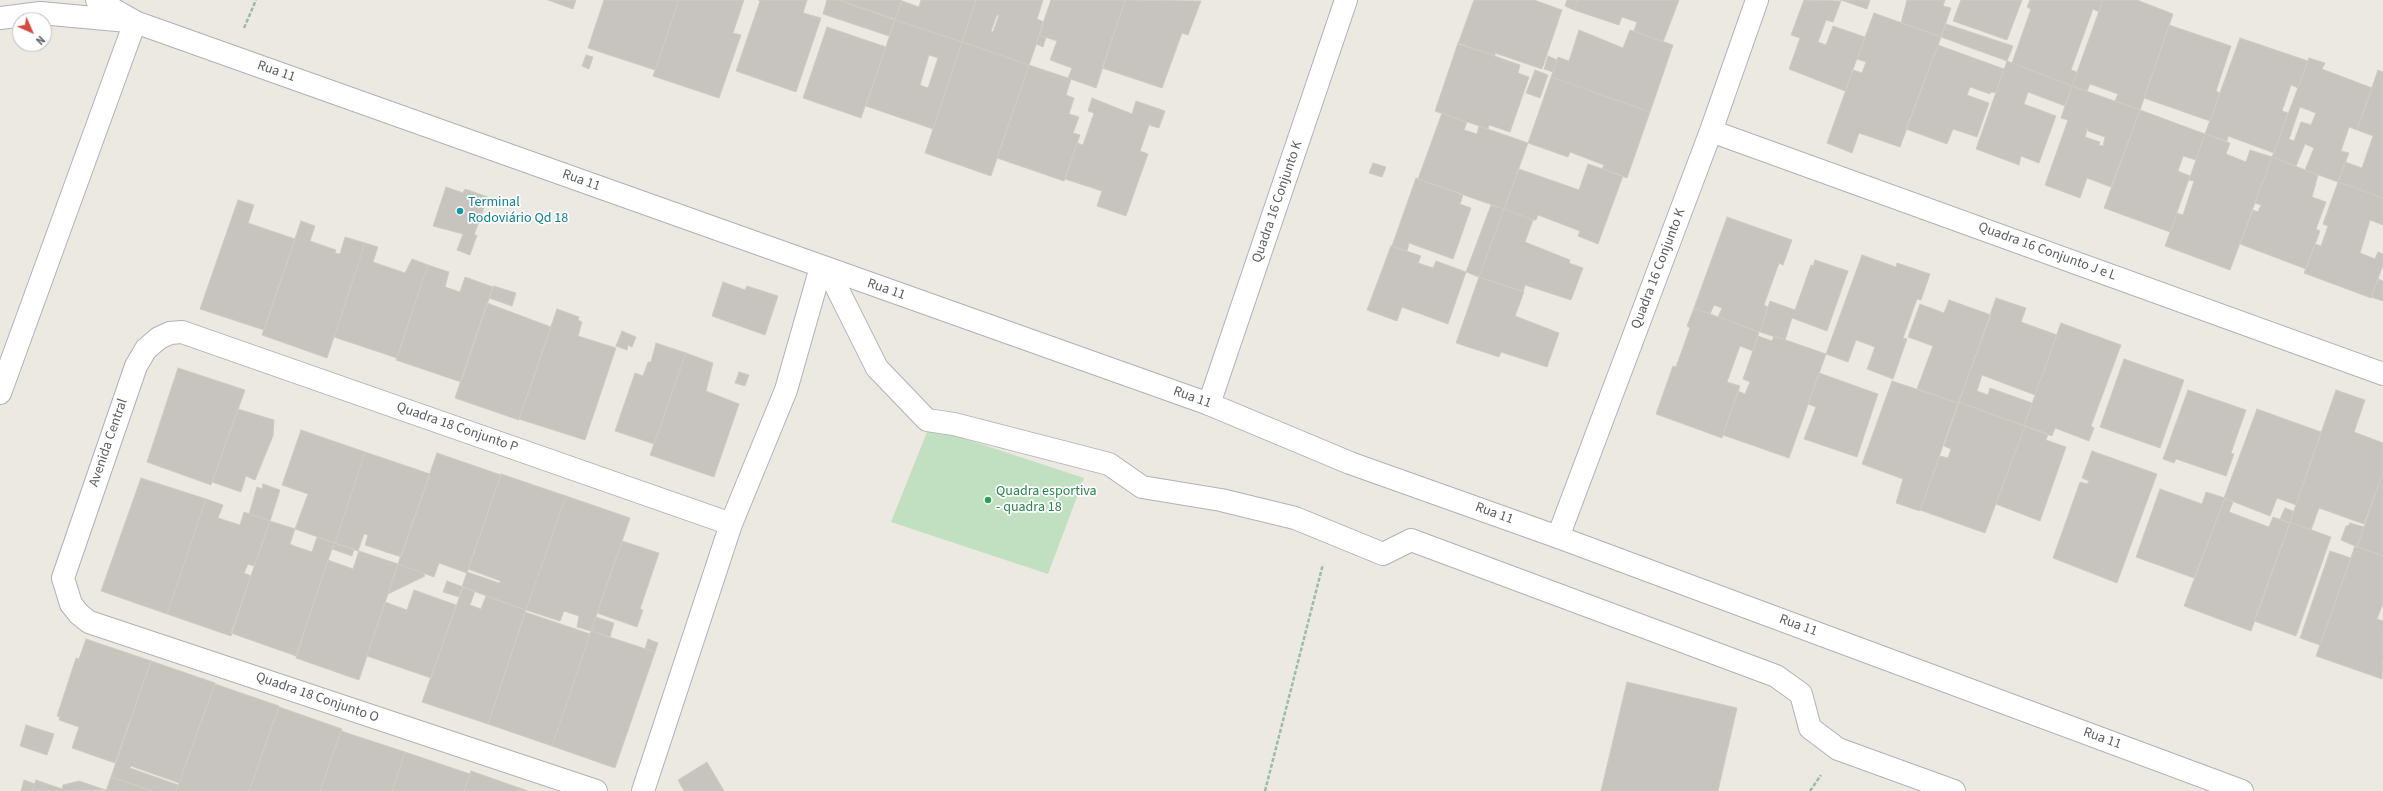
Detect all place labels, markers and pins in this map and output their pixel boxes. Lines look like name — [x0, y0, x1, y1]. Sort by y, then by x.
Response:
place label: Terminal Rodoviário Qd 18 — [468, 195, 568, 228]
marker: Terminal Rodoviário Qd 18 — [455, 206, 465, 216]
place label: Quadra esportiva - quadra 18 — [996, 484, 1097, 516]
marker: Quadra esportiva - quadra 18 — [983, 495, 993, 505]

